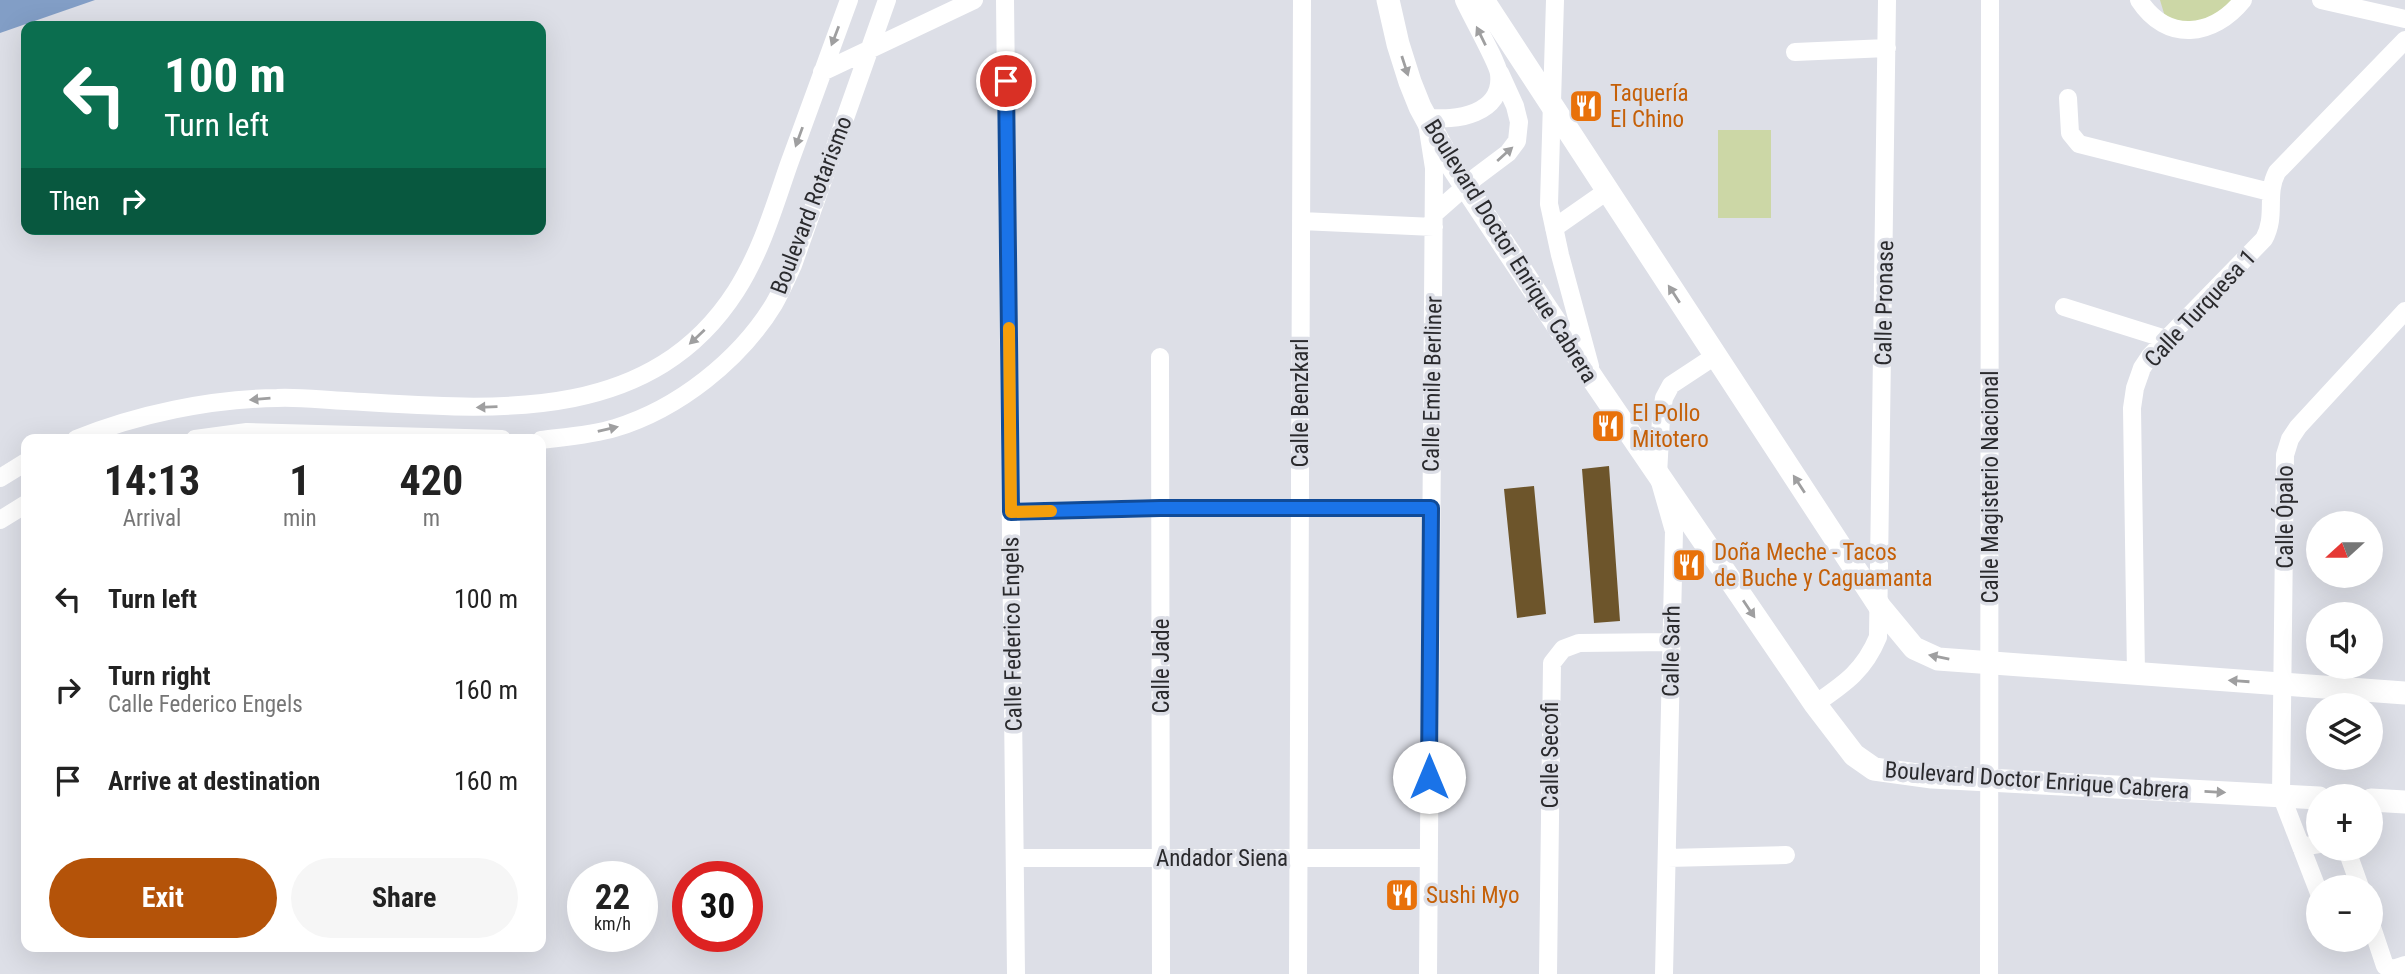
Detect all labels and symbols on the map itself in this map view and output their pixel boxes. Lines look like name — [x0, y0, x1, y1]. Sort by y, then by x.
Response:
one-way arrow — [830, 26, 841, 47]
one-way arrow — [1476, 26, 1487, 46]
pin — [976, 51, 1036, 111]
one-way arrow — [1400, 56, 1411, 77]
place label: Taquería El Chino — [1610, 80, 1689, 133]
restaurant icon: Taquería El Chino — [1567, 87, 1605, 125]
street label: Boulevard Rotarismo — [765, 112, 858, 298]
street label: Boulevard Doctor Enrique Cabrera — [1418, 115, 1603, 388]
one-way arrow — [793, 126, 804, 147]
one-way arrow — [1496, 146, 1514, 162]
street label: Calle Pronase — [1870, 240, 1899, 366]
street label: Calle Turquesa 1 — [2139, 244, 2262, 373]
one-way arrow — [1668, 284, 1681, 304]
street label: Calle Emile Berliner — [1417, 296, 1448, 472]
one-way arrow — [689, 328, 706, 344]
street label: Calle Benzkarl — [1287, 339, 1314, 467]
street label: Calle Magisterio Nacional — [1977, 370, 2004, 604]
one-way arrow — [249, 394, 271, 405]
place label: El Pollo Mitotero — [1632, 400, 1709, 453]
one-way arrow — [476, 401, 498, 412]
restaurant icon: El Pollo Mitotero — [1589, 407, 1627, 445]
one-way arrow — [597, 423, 619, 434]
street label: Calle Ópalo — [2271, 465, 2299, 569]
one-way arrow — [1793, 474, 1806, 494]
north arrow — [2306, 511, 2384, 588]
street label: Calle Federico Engels — [997, 536, 1028, 732]
place label: Doña Meche - Tacos de Buche y Caguamanta — [1714, 539, 1933, 592]
restaurant icon: Doña Meche - Tacos de Buche y Caguamanta — [1670, 546, 1708, 584]
one-way arrow — [1742, 600, 1756, 618]
street label: Calle Sarh — [1657, 605, 1686, 697]
street label: Calle Jade — [1148, 619, 1175, 714]
one-way arrow — [1928, 652, 1950, 663]
one-way arrow — [2228, 675, 2250, 686]
street label: Calle Secofi — [1537, 702, 1564, 808]
position arrow — [1392, 740, 1466, 814]
street label: Boulevard Doctor Enrique Cabrera — [1884, 756, 2190, 805]
one-way arrow — [2204, 786, 2226, 797]
street label: Andador Siena — [1156, 845, 1288, 872]
speed limit sign: 30 — [672, 861, 763, 952]
restaurant icon: Sushi Myo — [1383, 876, 1421, 914]
place label: Sushi Myo — [1426, 882, 1520, 909]

